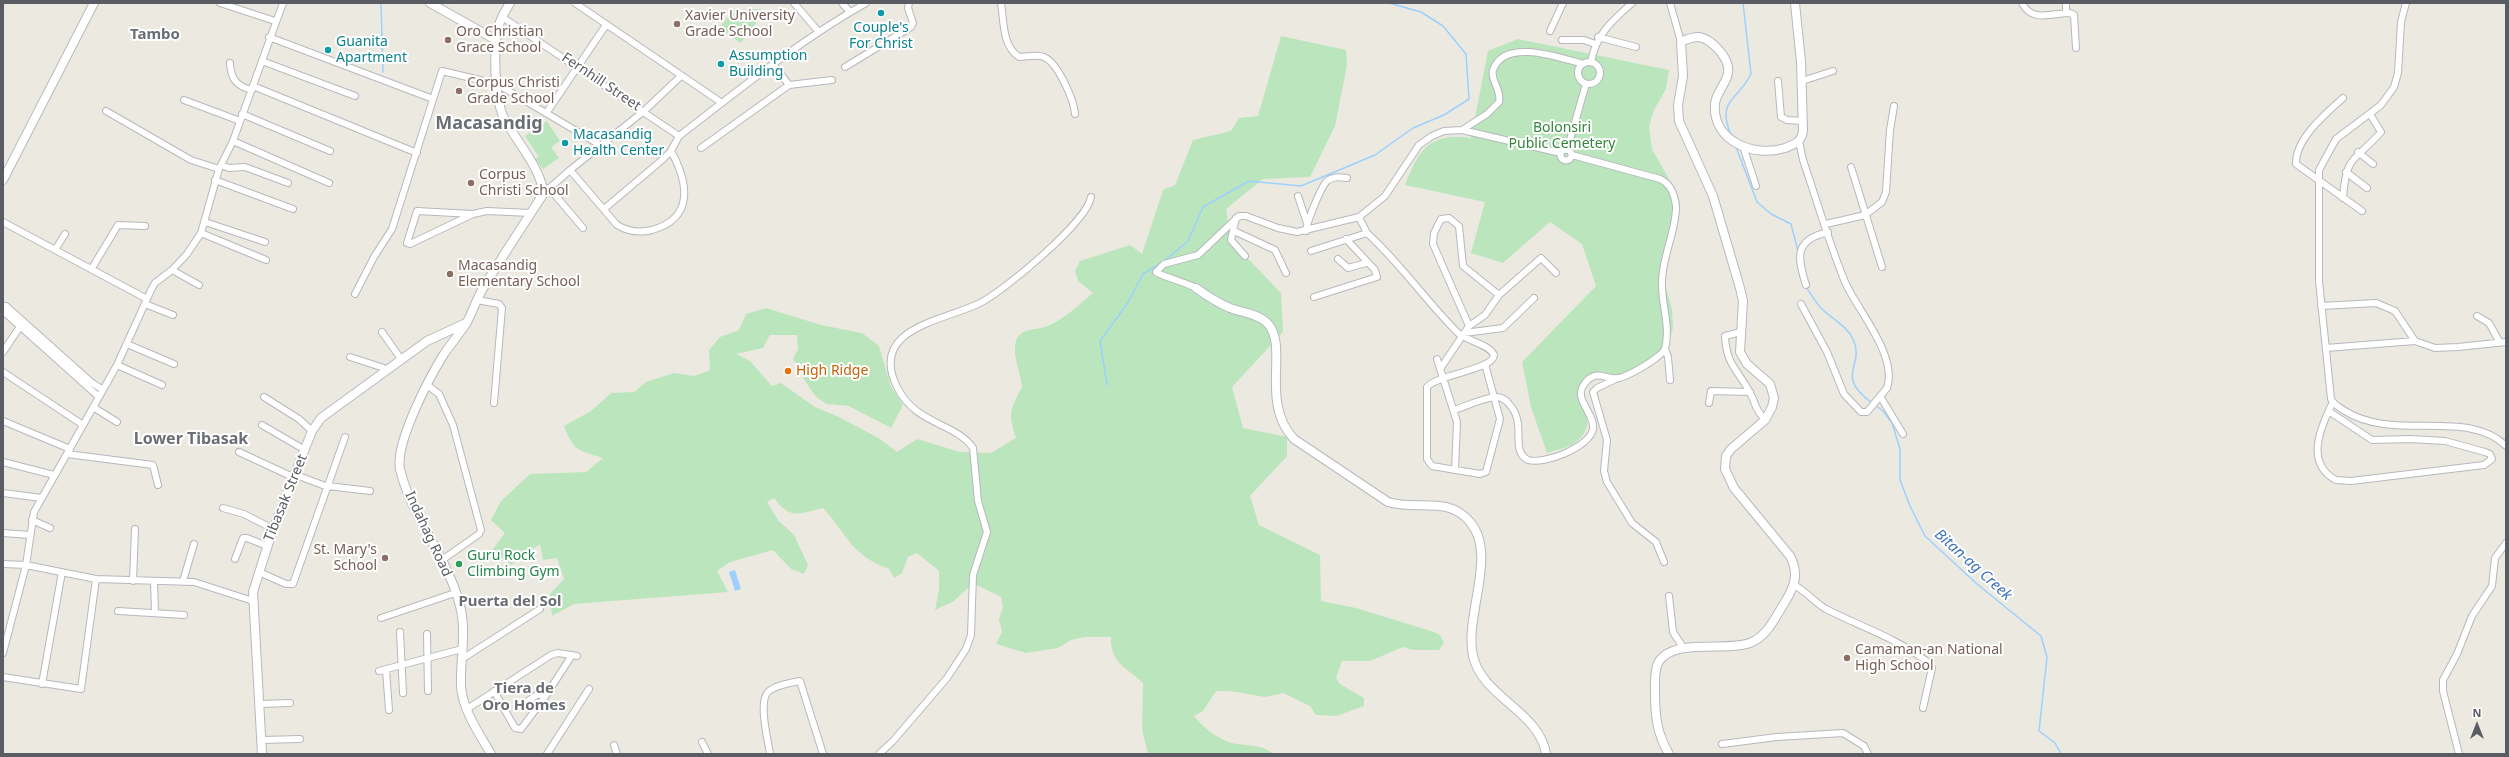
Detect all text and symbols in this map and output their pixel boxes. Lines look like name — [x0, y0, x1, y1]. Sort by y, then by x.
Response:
place label: Xavier University Grade School — [685, 8, 795, 40]
marker: Couple's For Christ — [876, 8, 886, 18]
marker: Xavier University Grade School — [672, 19, 682, 29]
place label: Couple's For Christ — [849, 20, 913, 52]
place label: Oro Christian Grace School — [456, 24, 543, 56]
district label: Tambo — [130, 26, 180, 44]
place label: Guanita Apartment — [336, 34, 407, 66]
marker: Oro Christian Grace School — [443, 35, 453, 45]
marker: Guanita Apartment — [323, 45, 333, 55]
place label: Assumption Building — [729, 48, 807, 80]
street label: Fernhill Street — [558, 49, 644, 115]
marker: Assumption Building — [716, 59, 726, 69]
place label: Corpus Christi Grade School — [467, 75, 560, 108]
marker: Corpus Christi Grade School — [454, 86, 464, 96]
district label: Macasandig — [435, 113, 543, 135]
park label: Bolonsiri Public Cemetery — [1509, 120, 1615, 152]
place label: Macasandig Health Center — [573, 127, 664, 160]
marker: Macasandig Health Center — [560, 138, 570, 148]
place label: Corpus Christi School — [479, 167, 569, 200]
marker: Corpus Christi School — [466, 178, 476, 188]
place label: Macasandig Elementary School — [458, 258, 580, 290]
marker: Macasandig Elementary School — [445, 269, 455, 279]
place label: High Ridge — [796, 363, 868, 379]
marker: High Ridge — [783, 366, 793, 376]
district label: Lower Tibasak — [134, 429, 248, 449]
street label: Tibasak Street — [261, 452, 311, 544]
street label: Indahag Road — [401, 489, 455, 579]
water label: Bitan-ag Creek — [1931, 526, 2015, 604]
place label: St. Mary's School — [313, 542, 377, 574]
place label: Guru Rock Climbing Gym — [467, 548, 560, 580]
marker: St. Mary's School — [380, 553, 390, 563]
marker: Guru Rock Climbing Gym — [454, 559, 464, 569]
district label: Puerta del Sol — [458, 593, 562, 611]
place label: Camaman-an National High School — [1855, 642, 2003, 674]
marker: Camaman-an National High School — [1842, 653, 1852, 663]
district label: Tiera de Oro Homes — [482, 680, 566, 715]
north arrow — [2457, 705, 2497, 745]
text: N — [2473, 705, 2481, 720]

